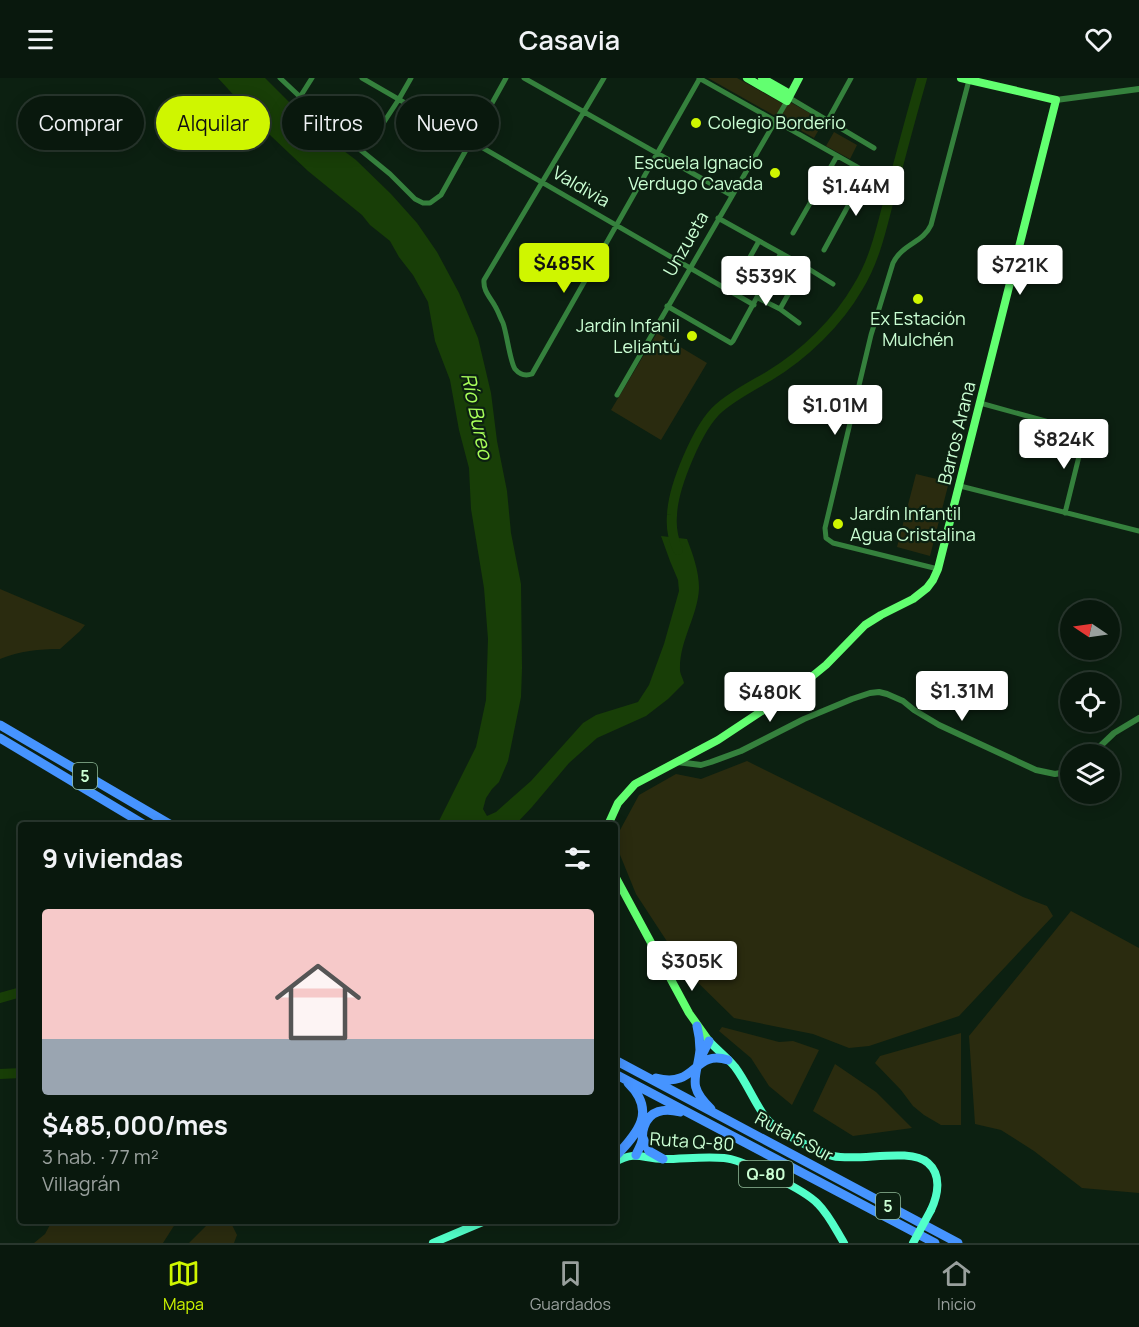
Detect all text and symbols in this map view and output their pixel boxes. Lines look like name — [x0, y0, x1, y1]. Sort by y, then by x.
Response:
text: Casavia — [519, 21, 620, 58]
icon: menu — [24, 23, 57, 56]
icon: heart — [1082, 23, 1115, 56]
chip: Comprar — [18, 96, 144, 150]
chip: Alquilar — [156, 96, 270, 150]
chip: Filtros — [282, 96, 384, 150]
chip: Nuevo — [396, 96, 499, 150]
place label: Colegio Borderio — [708, 110, 846, 134]
marker: Colegio Borderio — [689, 116, 703, 130]
place label: Escuela Ignacio Verdugo Cavada — [628, 150, 763, 195]
street label: Valdivia — [548, 160, 615, 212]
marker: Escuela Ignacio Verdugo Cavada — [768, 166, 782, 180]
pin: $1.44M — [807, 166, 905, 217]
text: $1.44M — [822, 172, 890, 199]
street label: Unzueta — [657, 207, 713, 280]
pin: $485K — [522, 243, 606, 294]
pin: $721K — [978, 245, 1062, 296]
text: $485K — [533, 249, 595, 276]
text: $721K — [992, 251, 1048, 278]
pin: $539K — [724, 256, 808, 307]
text: $539K — [735, 262, 797, 289]
marker: Ex Estación Mulchén — [911, 292, 925, 306]
place label: Ex Estación Mulchén — [870, 306, 966, 351]
place label: Jardín Infanil Leliantú — [576, 313, 680, 358]
marker: Jardín Infanil Leliantú — [685, 329, 699, 343]
water label: Río Bureo — [455, 370, 500, 463]
street label: Barros Arana — [932, 379, 980, 487]
pin: $1.01M — [786, 385, 884, 436]
text: $1.01M — [802, 391, 868, 418]
pin: $824K — [1022, 419, 1106, 470]
text: $824K — [1033, 425, 1095, 452]
place label: Jardín Infantil Agua Cristalina — [850, 501, 976, 546]
marker: Jardín Infantil Agua Cristalina — [831, 517, 845, 531]
north arrow — [1060, 600, 1120, 660]
map controls — [1060, 600, 1120, 804]
pin: $1.31M — [913, 671, 1011, 722]
pin: $480K — [728, 672, 812, 723]
button: locate — [1060, 672, 1120, 732]
text: $1.31M — [930, 677, 994, 704]
text: $480K — [738, 678, 802, 705]
button: layers — [1060, 744, 1120, 804]
road number: 5 — [73, 763, 97, 789]
text: 9 viviendas — [42, 840, 183, 876]
icon: filters — [561, 842, 594, 875]
pin: $305K — [650, 941, 734, 992]
text: $305K — [661, 947, 723, 974]
icon: home — [264, 948, 372, 1056]
street label: Ruta 5 Sur — [751, 1106, 838, 1167]
text: $485,000/mes — [42, 1107, 228, 1143]
street label: Ruta Q-80 — [649, 1126, 735, 1156]
text: 3 hab. · 77 m² — [42, 1143, 159, 1170]
road number: Q-80 — [739, 1161, 793, 1187]
text: Villagrán — [42, 1170, 120, 1197]
road number: 5 — [876, 1193, 900, 1219]
tab: Mapa — [163, 1257, 204, 1315]
tab: Guardados — [530, 1257, 611, 1315]
tab: Inicio — [937, 1257, 976, 1315]

